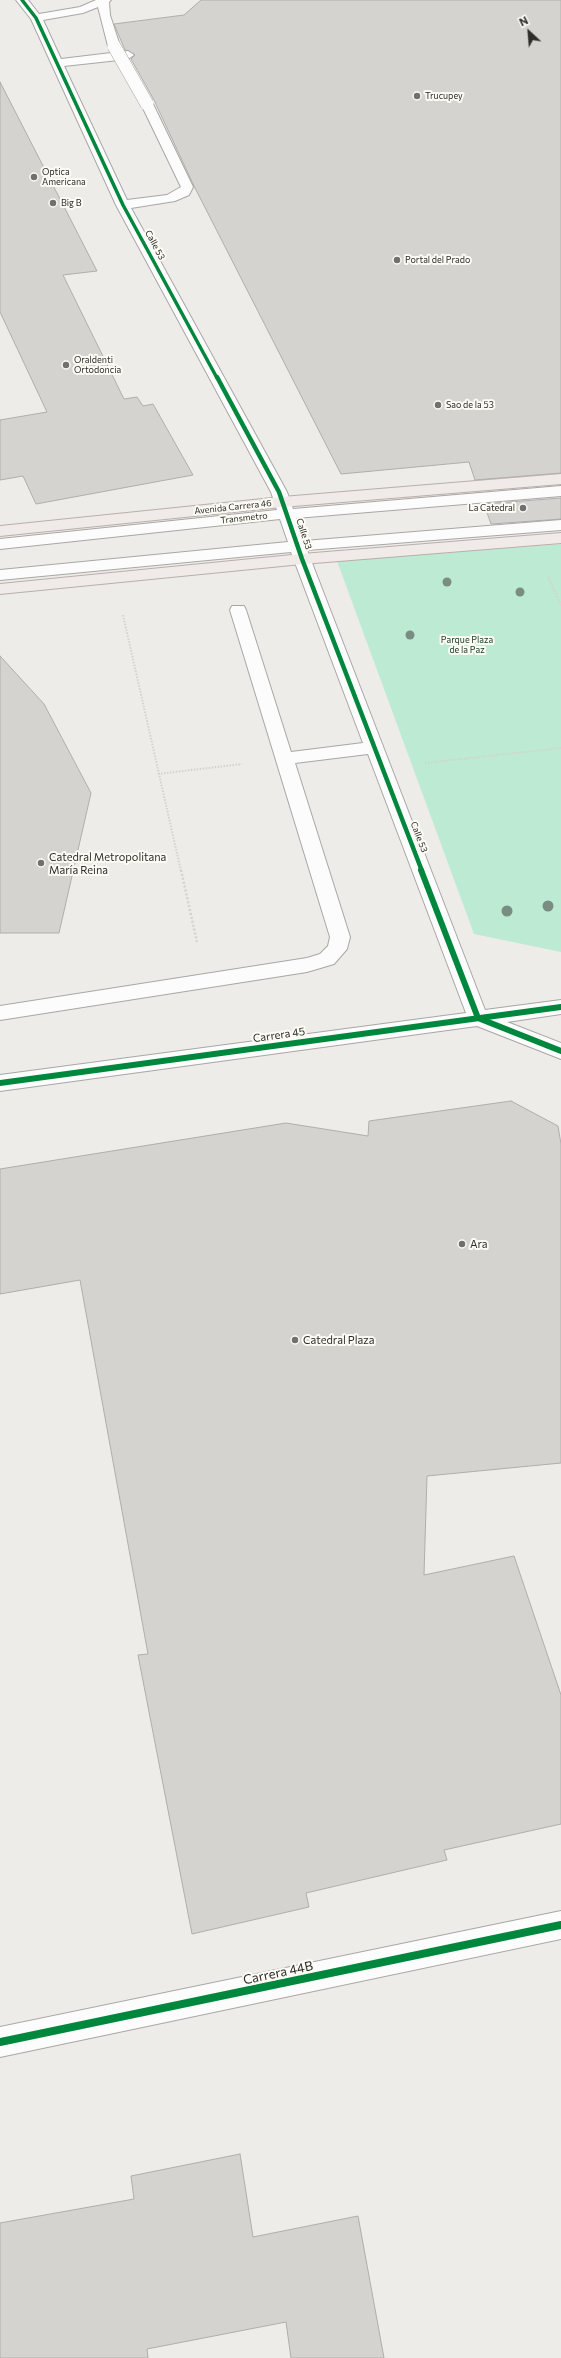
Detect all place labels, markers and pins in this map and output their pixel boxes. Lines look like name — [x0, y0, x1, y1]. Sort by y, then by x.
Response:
marker: Trucupey — [412, 91, 422, 101]
place label: Trucupey — [425, 91, 463, 101]
place label: Optica Americana — [42, 167, 86, 188]
marker: Optica Americana — [29, 172, 39, 182]
marker: Big B — [48, 198, 58, 208]
place label: Big B — [61, 198, 82, 208]
marker: Portal del Prado — [392, 255, 402, 265]
place label: Portal del Prado — [405, 255, 470, 265]
place label: Oraldenti Ortodoncia — [74, 355, 121, 376]
marker: Oraldenti Ortodoncia — [61, 360, 71, 370]
marker: Sao de la 53 — [433, 400, 443, 410]
place label: Sao de la 53 — [446, 400, 494, 410]
place label: La Catedral — [468, 503, 515, 513]
marker: La Catedral — [518, 503, 528, 513]
place label: Catedral Metropolitana María Reina — [49, 850, 166, 876]
marker: Catedral Metropolitana María Reina — [36, 858, 46, 868]
place label: Ara — [470, 1237, 488, 1251]
marker: Ara — [457, 1239, 467, 1249]
place label: Catedral Plaza — [303, 1333, 374, 1347]
marker: Catedral Plaza — [290, 1335, 300, 1345]

